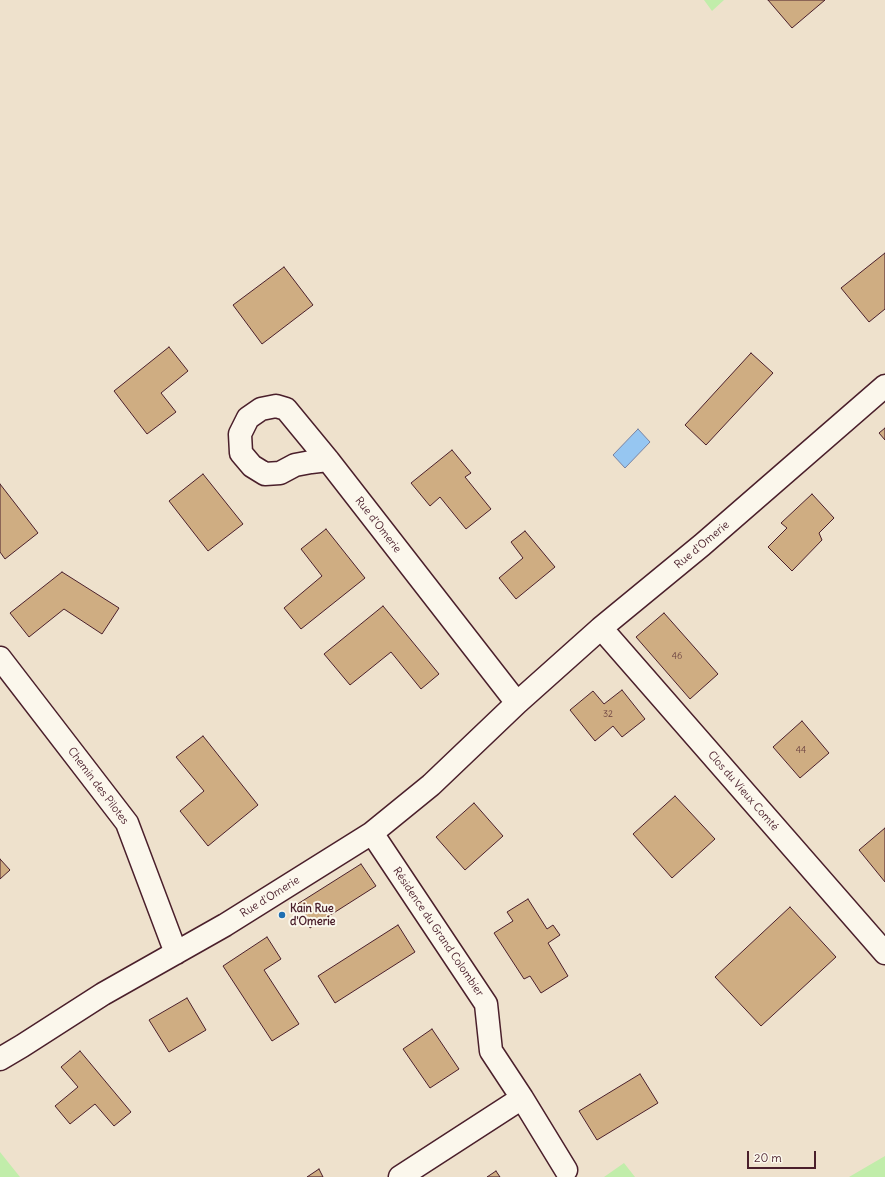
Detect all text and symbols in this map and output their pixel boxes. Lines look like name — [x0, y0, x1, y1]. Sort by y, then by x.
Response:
street label: Rue d'Omerie — [352, 494, 404, 556]
street label: Rue d'Omerie — [672, 518, 732, 572]
house number: 46 — [672, 651, 682, 661]
house number: 32 — [603, 709, 613, 719]
street label: Chemin des Pilotes — [65, 745, 131, 827]
house number: 44 — [796, 745, 806, 755]
street label: Clos du Vieux Comté — [705, 749, 781, 833]
street label: Résidence du Grand Colombier — [390, 865, 486, 999]
street label: Rue d'Omerie — [238, 874, 302, 920]
place label: Kain Rue d'Omerie — [290, 902, 336, 928]
marker: Kain Rue d'Omerie — [277, 910, 287, 920]
scale bar — [749, 1143, 818, 1169]
text: 20 m — [754, 1150, 782, 1165]

